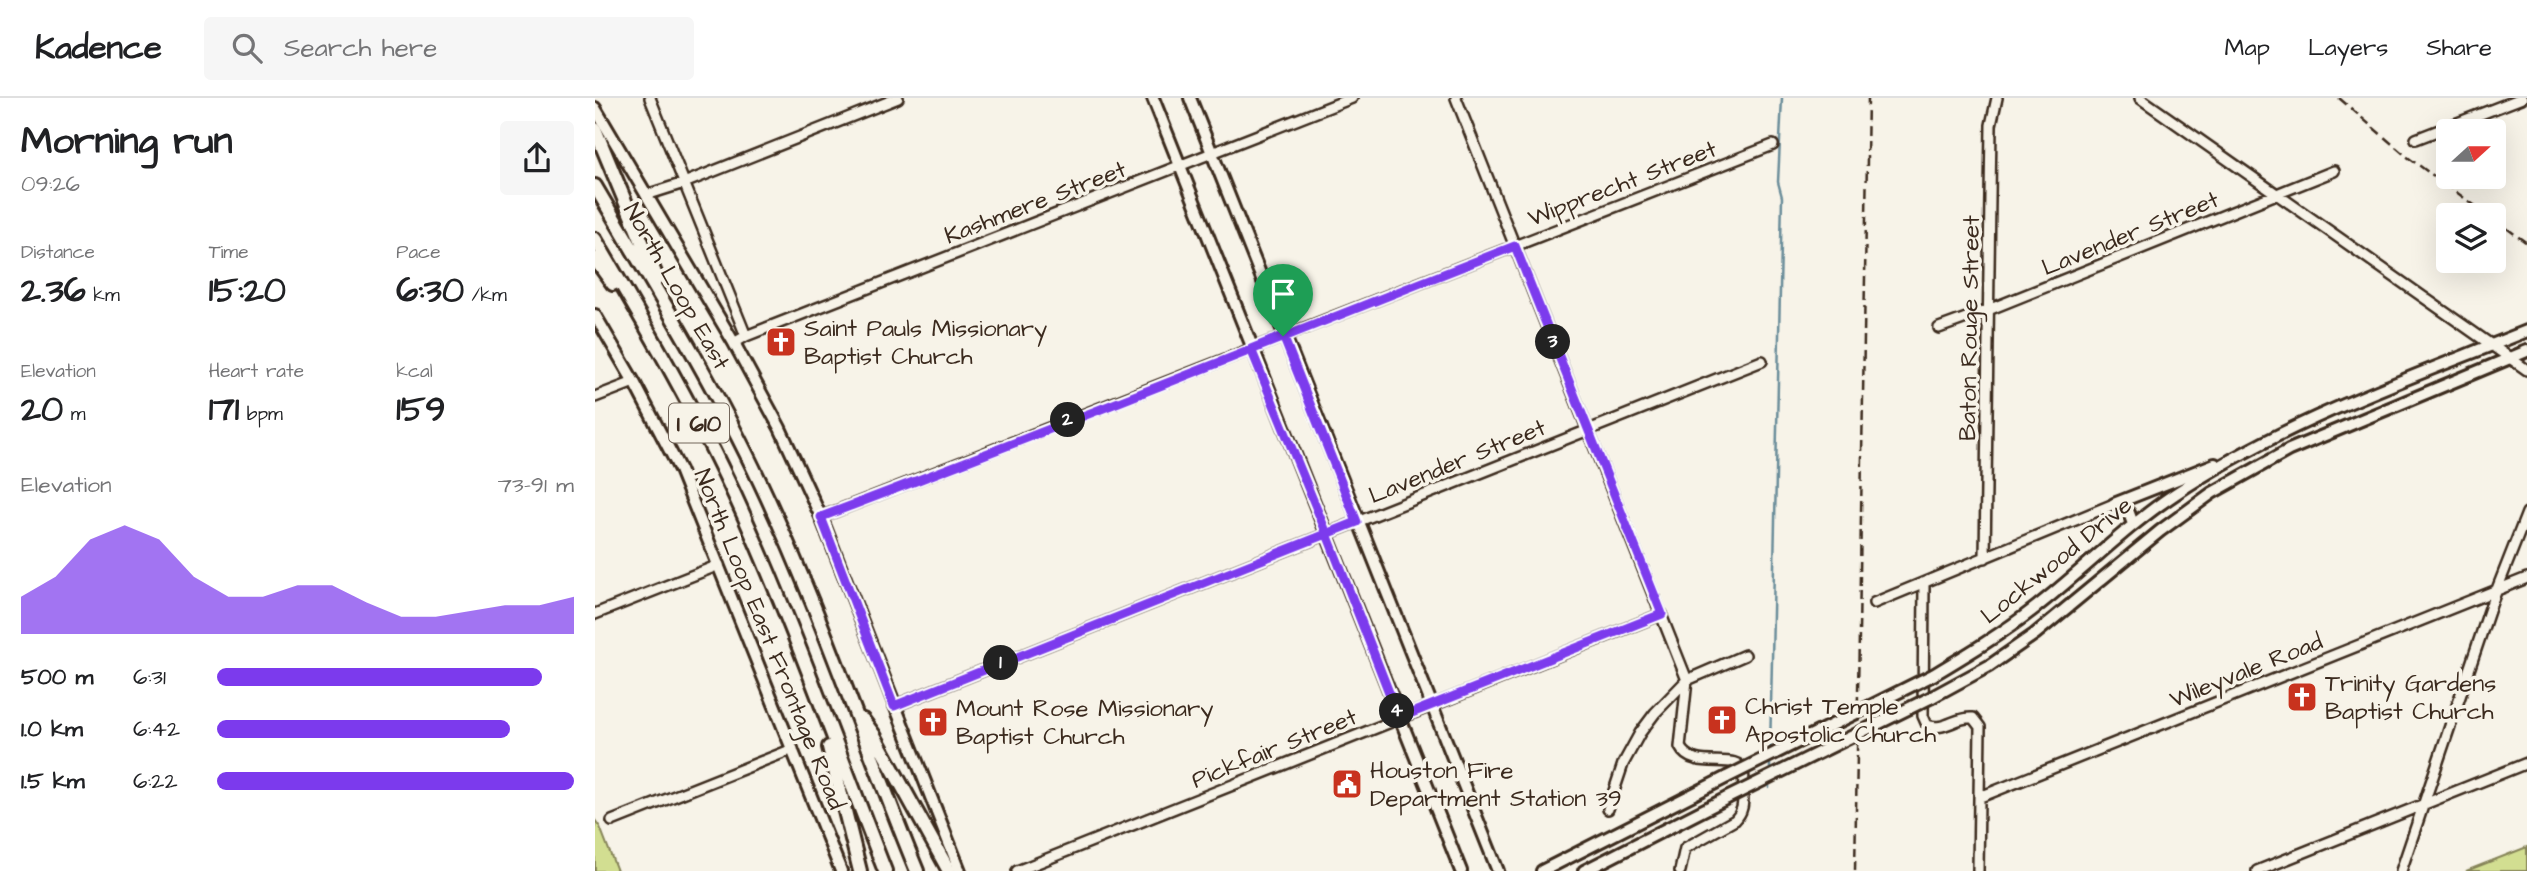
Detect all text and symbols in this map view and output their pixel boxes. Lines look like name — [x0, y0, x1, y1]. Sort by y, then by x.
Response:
search box — [204, 17, 694, 80]
text: Kadence — [35, 25, 162, 71]
icon: search — [228, 29, 266, 67]
text: Search here — [284, 30, 437, 66]
text: Map — [2225, 31, 2270, 65]
text: Layers — [2308, 31, 2388, 65]
text: Share — [2426, 31, 2492, 65]
text: Morning run — [21, 116, 233, 168]
north arrow — [2436, 119, 2506, 189]
map controls — [2436, 119, 2506, 273]
button: share — [500, 121, 574, 195]
street label: Wipprecht Street — [1523, 132, 1722, 236]
street label: Kashmere Street — [940, 153, 1131, 253]
text: 09:26 — [21, 168, 80, 200]
street label: Lavender Street — [2037, 183, 2224, 285]
street label: North Loop East — [614, 197, 738, 377]
button: layers — [2436, 203, 2506, 273]
street label: Baton Rouge Street — [1951, 214, 1990, 441]
text: Distance — [21, 239, 95, 266]
text: Time — [209, 239, 248, 266]
text: Pace — [396, 239, 440, 266]
pin — [1253, 264, 1313, 336]
text: 2.36 — [21, 266, 86, 315]
text: 15:20 — [209, 266, 286, 315]
text: 6:30 — [396, 266, 464, 315]
icon: arrive — [1264, 275, 1302, 313]
text: km — [86, 282, 120, 309]
text: /km — [464, 282, 507, 309]
place label: Saint Pauls Missionary Baptist Church — [804, 312, 1047, 374]
pin: 3 — [1535, 324, 1571, 360]
church icon: Saint Pauls Missionary Baptist Church — [764, 325, 798, 359]
text: 3 — [1548, 328, 1557, 355]
text: Elevation — [21, 358, 96, 385]
text: Heart rate — [209, 358, 304, 385]
text: kcal — [396, 358, 433, 385]
text: 20 — [21, 385, 63, 434]
text: 171 — [209, 385, 239, 434]
text: 159 — [396, 385, 446, 434]
text: m — [63, 401, 86, 428]
text: bpm — [239, 401, 283, 428]
pin: 2 — [1051, 402, 1085, 438]
road number: I 610 — [669, 404, 729, 442]
text: 2 — [1062, 406, 1073, 433]
street label: Lavender Street — [1364, 411, 1551, 513]
street label: North Loop East Frontage Road — [684, 464, 853, 815]
text: Elevation — [21, 469, 112, 501]
text: 73–91 m — [498, 469, 574, 501]
street label: Lockwood Drive — [1974, 489, 2140, 633]
street label: Wileyvale Road — [2165, 625, 2328, 718]
pin: 1 — [983, 646, 1019, 680]
text: 1 — [999, 649, 1002, 676]
text: 500 m — [21, 661, 93, 693]
text: 6:31 — [133, 661, 166, 693]
place label: Trinity Gardens Baptist Church — [2325, 667, 2496, 729]
church icon: Trinity Gardens Baptist Church — [2285, 680, 2319, 714]
place label: Christ Temple Apostolic Church — [1745, 690, 1936, 752]
place label: Mount Rose Missionary Baptist Church — [956, 692, 1213, 754]
pin: 4 — [1379, 694, 1415, 728]
text: 4 — [1390, 697, 1403, 724]
street label: Pickfair Street — [1186, 700, 1363, 798]
church icon: Christ Temple Apostolic Church — [1705, 703, 1739, 737]
church icon: Mount Rose Missionary Baptist Church — [916, 705, 950, 739]
text: 1.0 km — [21, 713, 83, 745]
text: 6:42 — [133, 713, 180, 745]
place label: Houston Fire Department Station 39 — [1370, 754, 1622, 816]
text: 1.5 km — [21, 765, 85, 797]
text: 6:22 — [133, 765, 178, 797]
public building icon: Houston Fire Department Station 39 — [1330, 767, 1364, 801]

